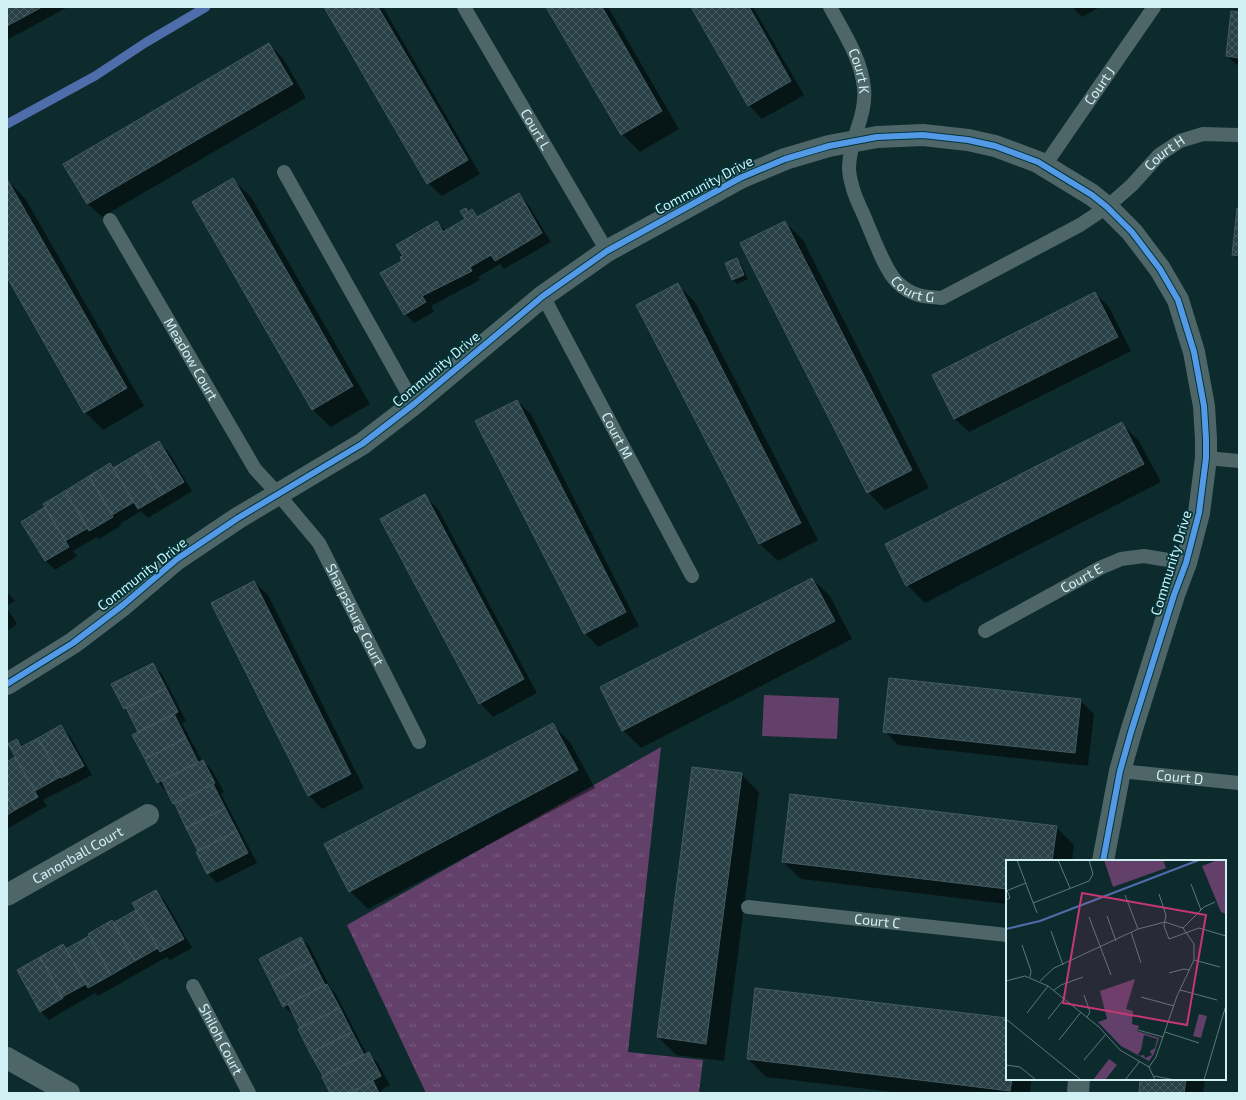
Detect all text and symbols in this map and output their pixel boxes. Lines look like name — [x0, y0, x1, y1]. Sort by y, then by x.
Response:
street label: Court K — [845, 46, 874, 95]
street label: Court J — [1080, 63, 1118, 108]
street label: Court L — [517, 105, 555, 153]
street label: Court H — [1140, 131, 1188, 174]
street label: Community Drive — [652, 152, 756, 218]
street label: Court G — [887, 272, 935, 306]
street label: Meadow Court — [161, 315, 222, 403]
street label: Community Drive — [389, 327, 483, 410]
street label: Court M — [598, 409, 637, 461]
street label: Community Drive — [1146, 508, 1195, 617]
street label: Community Drive — [94, 533, 190, 614]
street label: Court E — [1057, 559, 1106, 596]
street label: Sharpsburg Court — [323, 560, 388, 668]
street label: Court D — [1155, 766, 1204, 787]
street label: Canonball Court — [29, 822, 126, 887]
inset map — [1006, 860, 1226, 1080]
street label: Court C — [854, 910, 901, 931]
street label: Shiloh Court — [196, 1001, 247, 1077]

